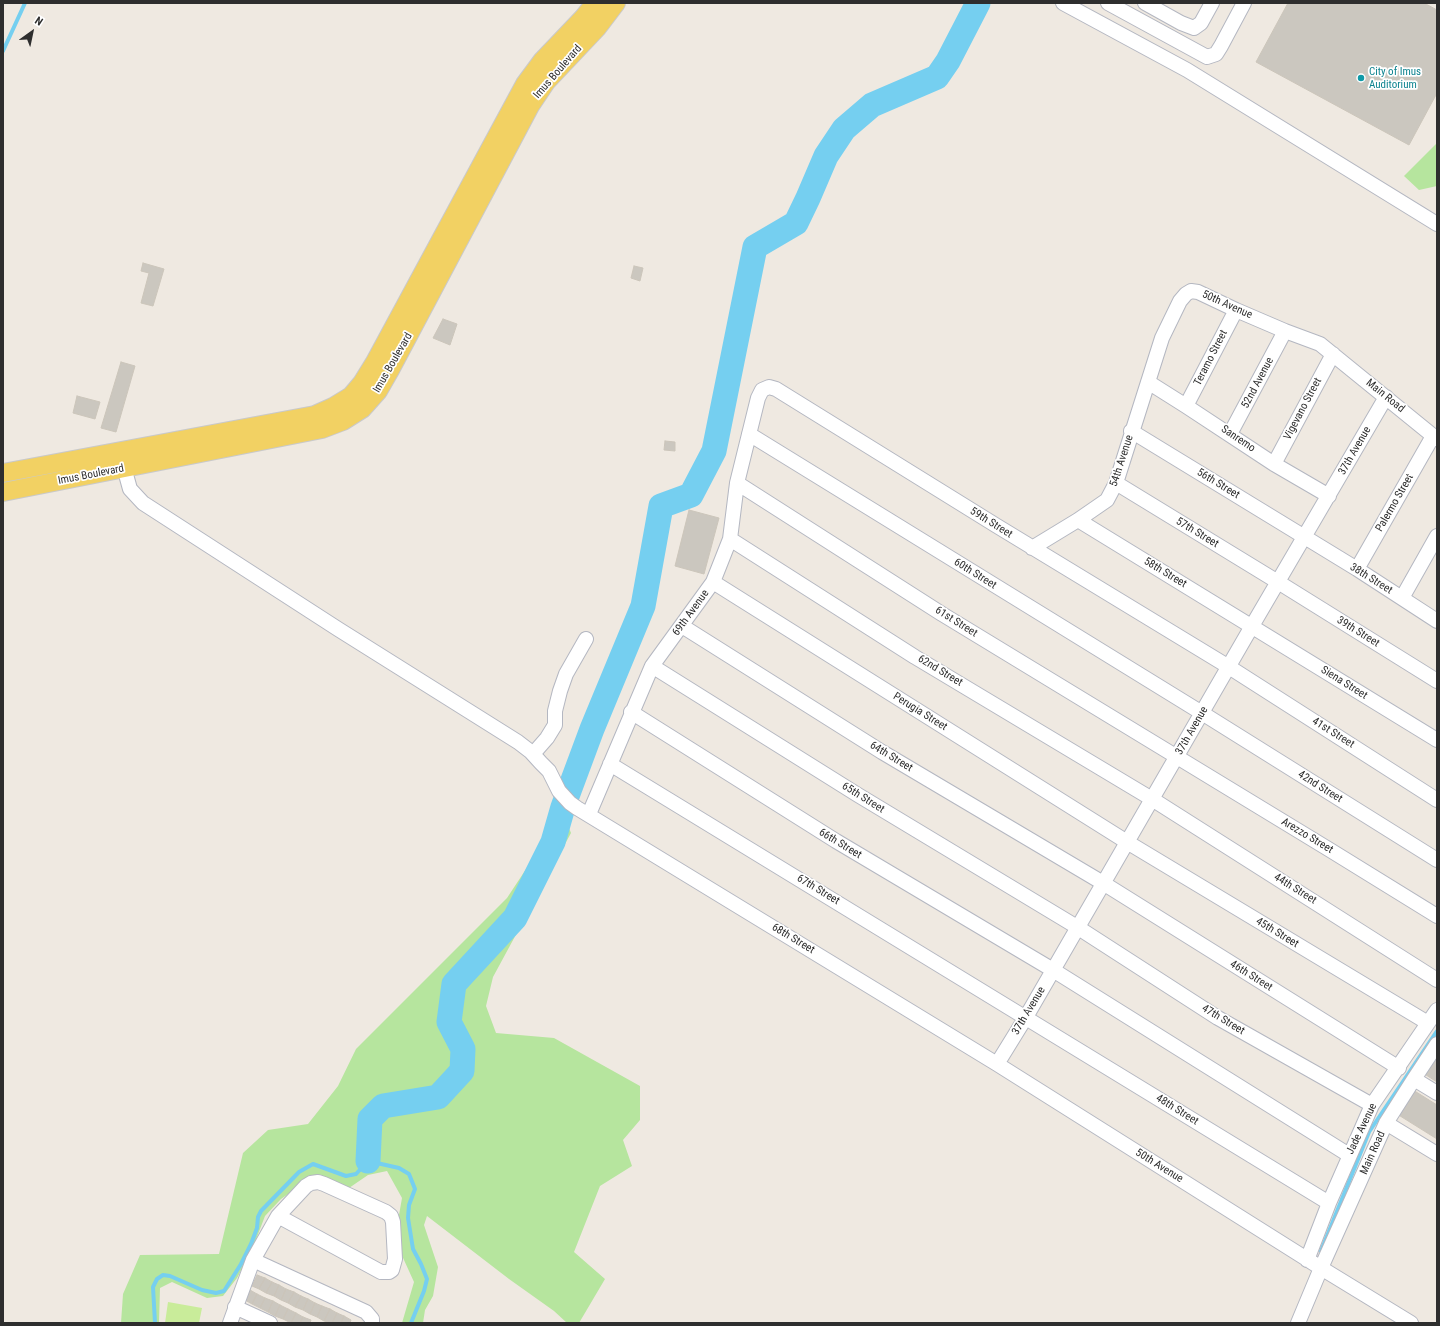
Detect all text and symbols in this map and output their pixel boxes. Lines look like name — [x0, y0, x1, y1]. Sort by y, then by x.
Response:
north arrow — [12, 12, 52, 52]
text: N — [32, 14, 45, 29]
street label: Imus Boulevard — [531, 42, 585, 102]
place label: City of Imus Auditorium — [1369, 65, 1421, 91]
marker: City of Imus Auditorium — [1356, 73, 1366, 83]
street label: 50th Avenue — [1200, 288, 1254, 322]
street label: Teramo Street — [1191, 328, 1231, 388]
street label: Imus Boulevard — [371, 331, 415, 395]
street label: 52nd Avenue — [1239, 355, 1277, 411]
street label: Vigevano Street — [1281, 376, 1325, 442]
street label: Main Road — [1363, 376, 1407, 416]
street label: Sanremo — [1218, 423, 1258, 455]
street label: 37th Avenue — [1336, 424, 1374, 478]
street label: 54th Avenue — [1107, 433, 1137, 489]
street label: Imus Boulevard — [57, 462, 125, 488]
street label: 56th Street — [1194, 466, 1242, 502]
street label: Palermo Street — [1373, 472, 1417, 534]
street label: 59th Street — [967, 505, 1015, 541]
street label: 57th Street — [1173, 515, 1221, 551]
street label: 58th Street — [1141, 555, 1189, 591]
street label: 60th Street — [951, 556, 999, 592]
street label: 38th Street — [1347, 561, 1395, 597]
street label: 69th Avenue — [670, 587, 712, 639]
street label: 61st Street — [932, 604, 980, 640]
street label: 39th Street — [1334, 614, 1382, 650]
street label: 62nd Street — [915, 652, 965, 690]
street label: Siena Street — [1318, 664, 1370, 702]
street label: Perugia Street — [890, 690, 950, 734]
street label: 37th Avenue — [1173, 704, 1211, 758]
street label: 41st Street — [1309, 715, 1357, 751]
street label: 64th Street — [867, 739, 915, 775]
street label: 42nd Street — [1295, 768, 1345, 806]
street label: 65th Street — [839, 780, 887, 816]
street label: Arezzo Street — [1279, 815, 1335, 857]
street label: 66th Street — [816, 826, 864, 862]
street label: 44th Street — [1271, 871, 1319, 907]
street label: 67th Street — [794, 872, 842, 908]
street label: 45th Street — [1253, 915, 1301, 951]
street label: 68th Street — [769, 921, 817, 957]
street label: 46th Street — [1227, 958, 1275, 994]
street label: 37th Avenue — [1010, 985, 1048, 1037]
street label: 47th Street — [1199, 1002, 1247, 1038]
street label: 48th Street — [1153, 1092, 1201, 1128]
street label: Jade Avenue — [1344, 1101, 1380, 1157]
street label: Main Road — [1358, 1129, 1388, 1177]
street label: 50th Avenue — [1133, 1146, 1185, 1186]

